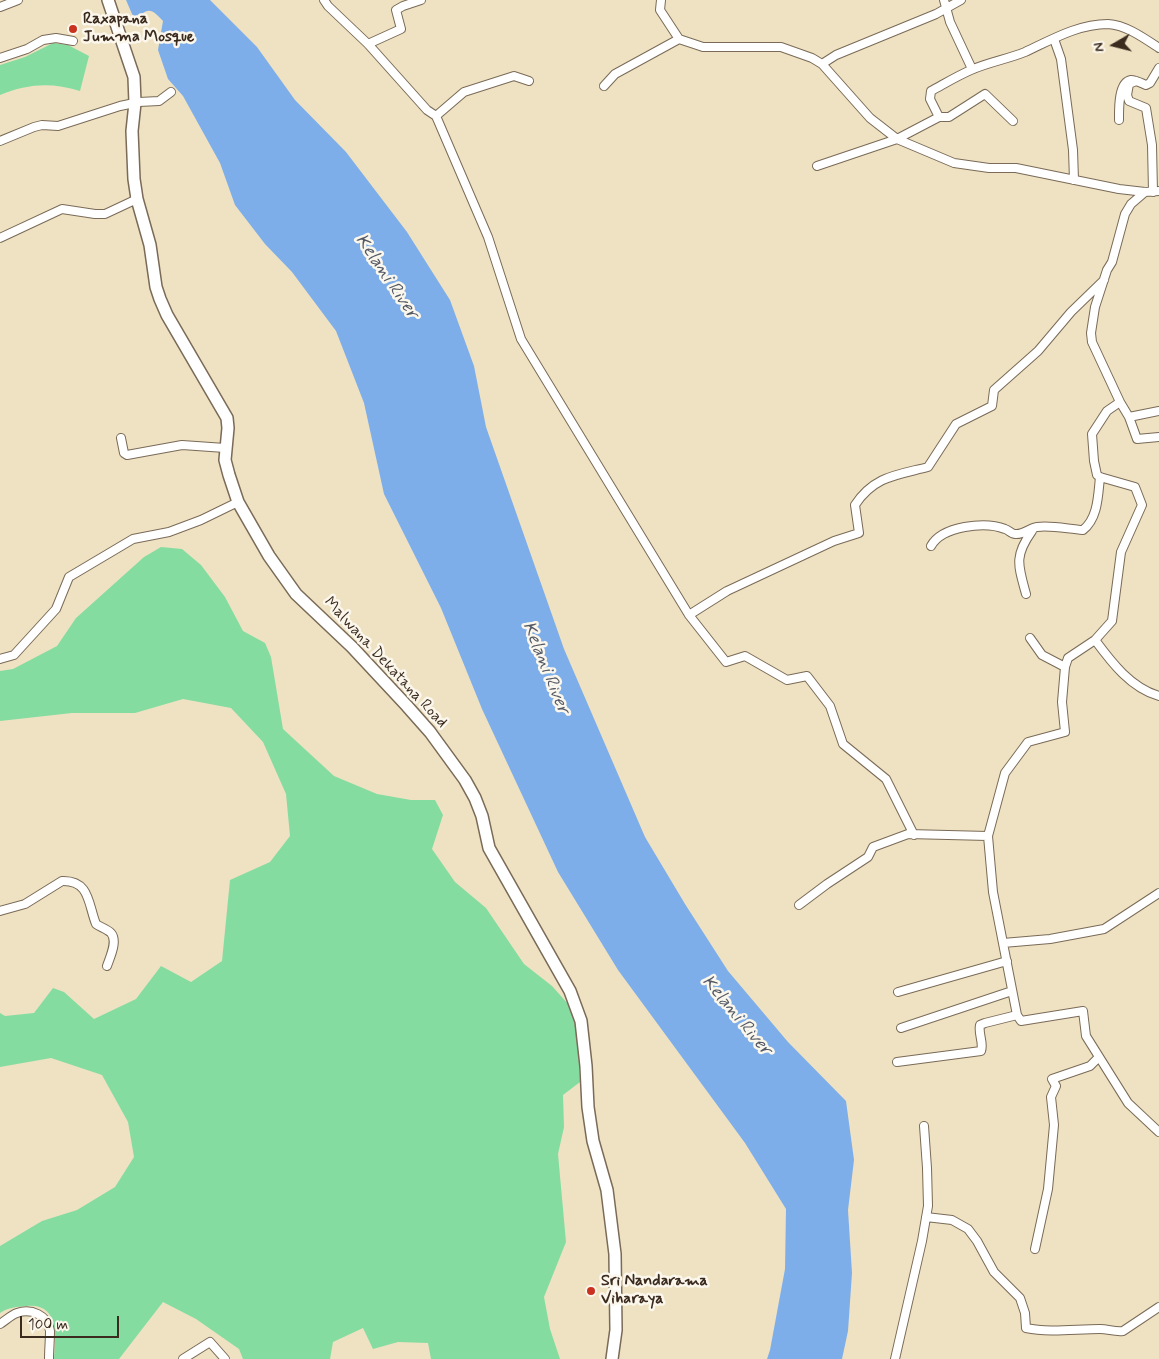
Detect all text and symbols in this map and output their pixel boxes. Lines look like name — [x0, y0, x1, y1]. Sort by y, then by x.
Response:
place label: Raxapana Jumma Mosque — [83, 10, 194, 48]
north arrow — [1089, 20, 1139, 70]
marker: Raxapana Jumma Mosque — [67, 23, 79, 35]
text: N — [1090, 41, 1109, 53]
water label: Kelani River — [350, 231, 422, 323]
street label: Malwana Dekatana Road — [319, 593, 451, 733]
water label: Kelani River — [517, 619, 573, 717]
water label: Kelani River — [696, 972, 776, 1060]
place label: Sri Nandarama Viharaya — [601, 1272, 708, 1310]
marker: Sri Nandarama Viharaya — [585, 1285, 597, 1297]
scale bar — [22, 1306, 121, 1338]
text: 100 m — [28, 1315, 68, 1335]

